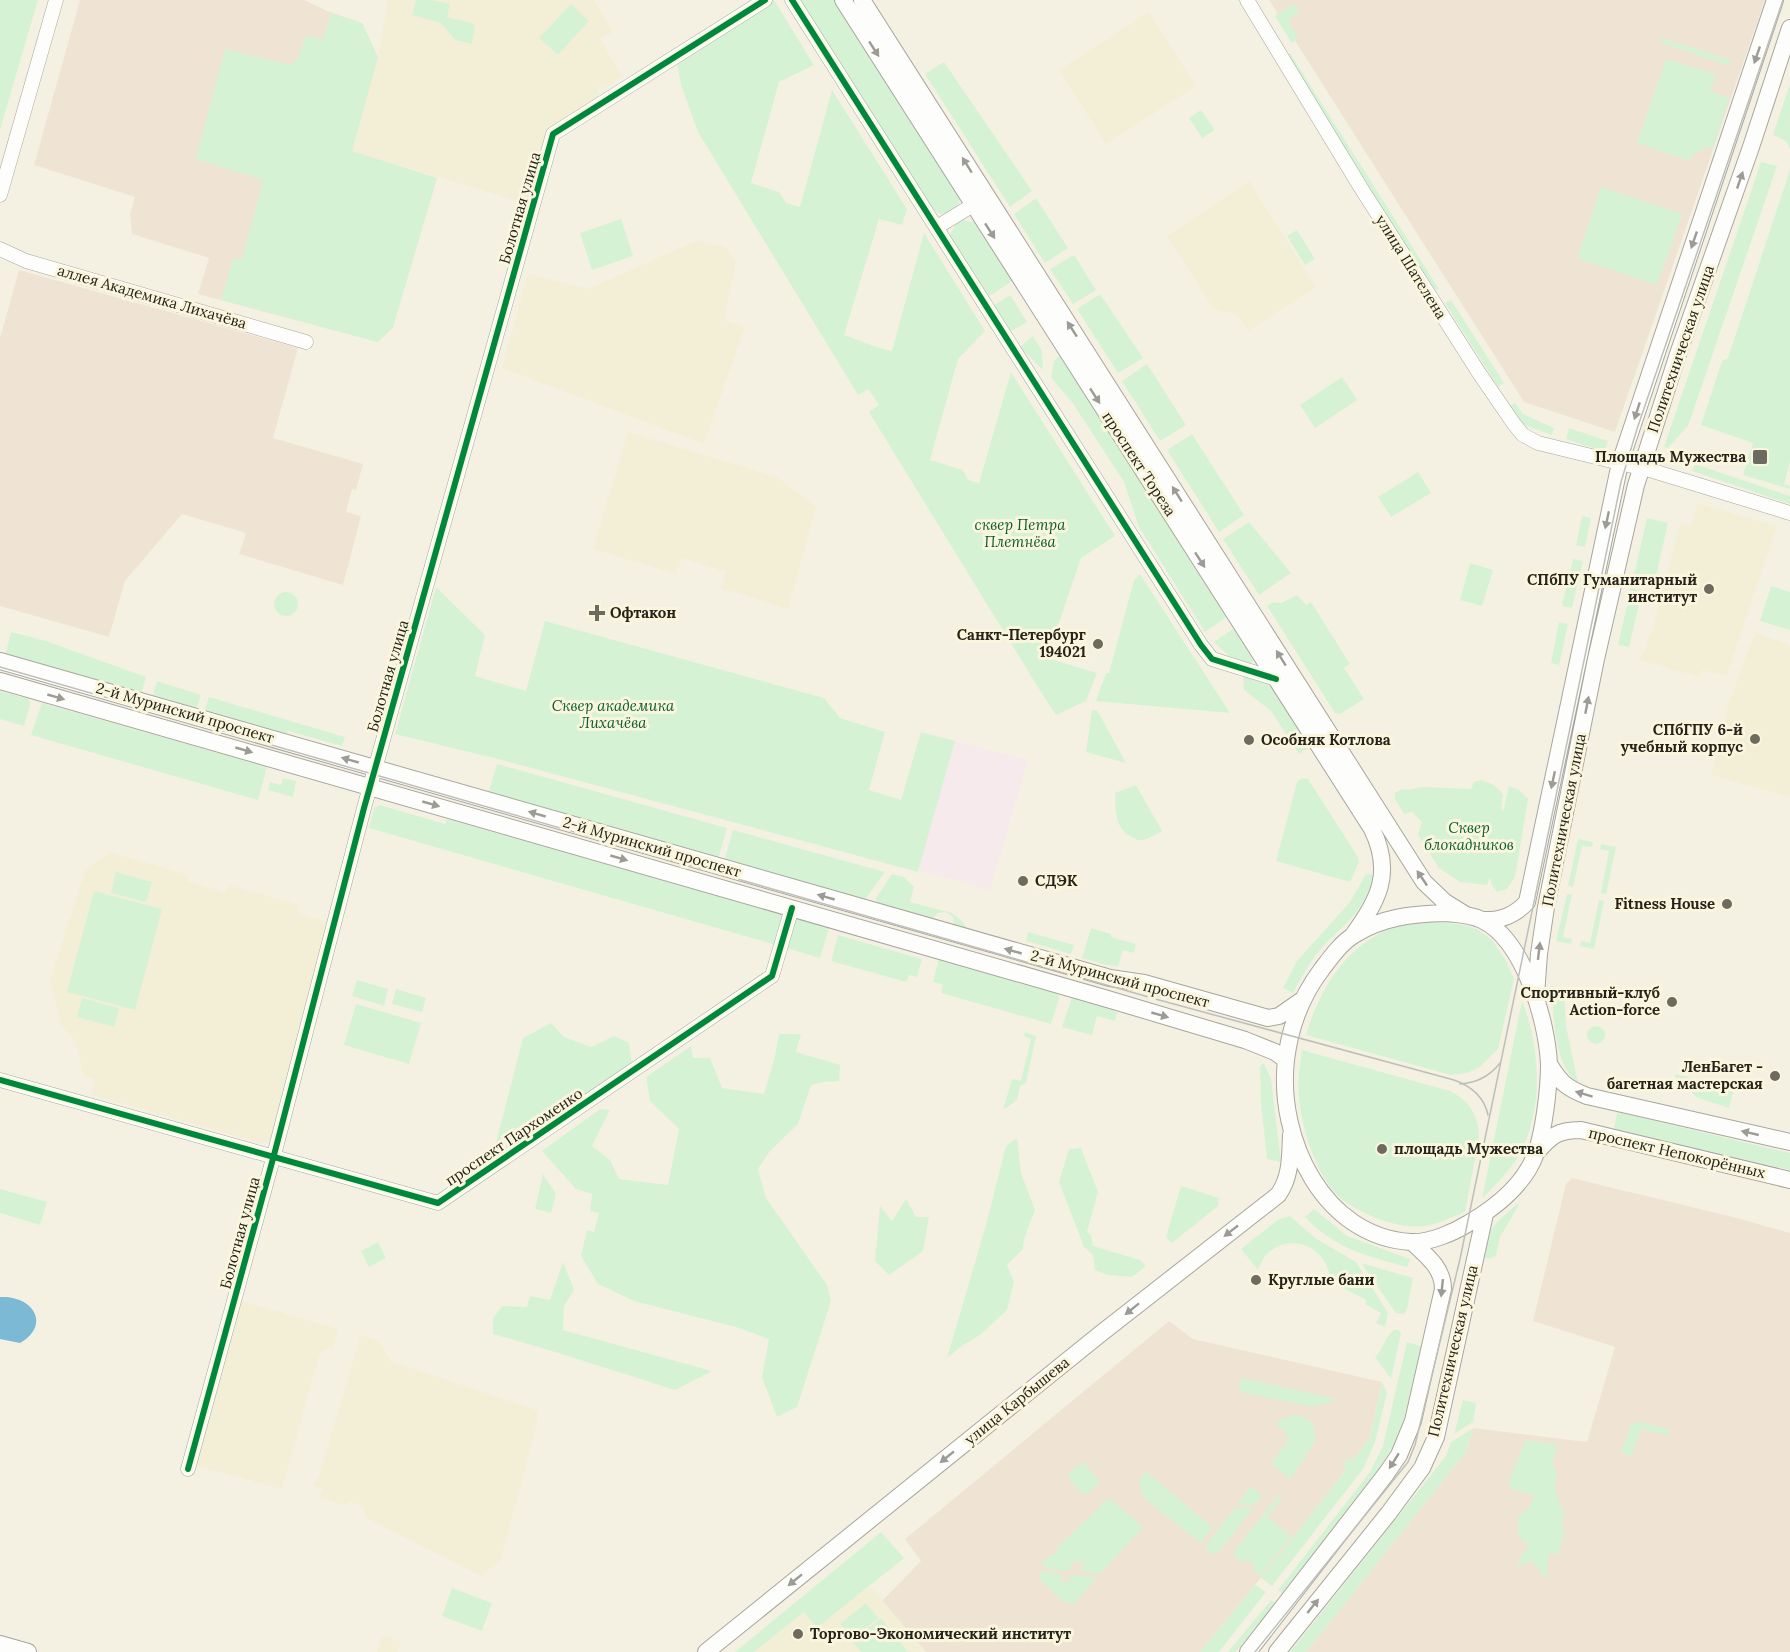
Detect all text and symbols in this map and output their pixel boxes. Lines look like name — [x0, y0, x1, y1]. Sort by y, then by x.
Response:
one-way arrow — [868, 41, 879, 57]
one-way arrow — [1751, 46, 1761, 64]
street label: Болотная улица — [494, 149, 545, 266]
one-way arrow — [962, 157, 973, 173]
one-way arrow — [1735, 171, 1745, 189]
street label: улица Шателена — [1372, 211, 1451, 323]
one-way arrow — [985, 223, 996, 239]
one-way arrow — [1688, 231, 1698, 249]
street label: аллея Академика Лихачёва — [55, 260, 249, 333]
street label: Политехническая улица — [1643, 262, 1718, 435]
one-way arrow — [1067, 321, 1078, 337]
one-way arrow — [1090, 388, 1101, 404]
one-way arrow — [1632, 402, 1641, 420]
street label: проспект Тореза — [1098, 408, 1180, 520]
place label: Площадь Мужества — [1595, 447, 1746, 466]
marker: Площадь Мужества — [1751, 448, 1769, 466]
one-way arrow — [1171, 486, 1182, 502]
one-way arrow — [1602, 511, 1611, 530]
park label: сквер Петра Плетнёва — [975, 515, 1066, 551]
one-way arrow — [1195, 552, 1206, 568]
place label: СПбПУ Гуманитарный институт — [1527, 570, 1697, 606]
marker: СПбПУ Гуманитарный институт — [1702, 582, 1716, 596]
place label: Офтакон — [610, 603, 676, 622]
marker: Офтакон — [588, 604, 606, 622]
street label: Болотная улица — [362, 617, 413, 734]
place label: Санкт-Петербург 194021 — [957, 625, 1086, 661]
marker: Санкт-Петербург 194021 — [1091, 637, 1105, 651]
one-way arrow — [1276, 650, 1287, 666]
street label: 2-й Муринский проспект — [94, 678, 277, 747]
one-way arrow — [47, 693, 65, 702]
park label: Сквер академика Лихачёва — [552, 696, 675, 732]
one-way arrow — [1583, 696, 1592, 715]
place label: СПбГПУ 6-й учебный корпус — [1621, 720, 1743, 756]
place label: Особняк Котлова — [1261, 730, 1391, 749]
street label: Политехническая улица — [1537, 732, 1590, 908]
marker: СПбГПУ 6-й учебный корпус — [1748, 732, 1762, 746]
marker: Особняк Котлова — [1242, 733, 1256, 747]
one-way arrow — [235, 746, 253, 756]
one-way arrow — [341, 755, 359, 764]
one-way arrow — [1547, 771, 1557, 790]
one-way arrow — [422, 800, 440, 809]
one-way arrow — [528, 809, 546, 818]
street label: 2-й Муринский проспект — [561, 812, 744, 881]
park label: Сквер блокадников — [1424, 818, 1514, 854]
one-way arrow — [610, 854, 628, 863]
one-way arrow — [1417, 870, 1428, 886]
place label: СДЭК — [1035, 871, 1078, 890]
marker: СДЭК — [1016, 874, 1030, 888]
one-way arrow — [817, 892, 835, 901]
place label: Fitness House — [1615, 894, 1715, 913]
marker: Fitness House — [1720, 897, 1734, 911]
one-way arrow — [1535, 941, 1544, 960]
one-way arrow — [1004, 945, 1022, 955]
street label: 2-й Муринский проспект — [1029, 945, 1212, 1012]
place label: Спортивный-клуб Action-force — [1521, 983, 1660, 1019]
marker: Спортивный-клуб Action-force — [1665, 995, 1679, 1009]
one-way arrow — [1151, 1011, 1169, 1021]
place label: ЛенБагет - багетная мастерская — [1607, 1057, 1763, 1093]
marker: ЛенБагет - багетная мастерская — [1768, 1069, 1782, 1083]
street label: проспект Пархоменко — [441, 1083, 586, 1190]
one-way arrow — [1575, 1089, 1593, 1098]
street label: проспект Непокорённых — [1587, 1123, 1767, 1182]
one-way arrow — [1741, 1127, 1759, 1137]
place label: площадь Мужества — [1394, 1139, 1543, 1158]
marker: площадь Мужества — [1375, 1142, 1389, 1156]
street label: Болотная улица — [215, 1174, 264, 1291]
one-way arrow — [1224, 1225, 1240, 1237]
street label: Политехническая улица — [1423, 1263, 1482, 1439]
place label: Круглые бани — [1268, 1270, 1375, 1289]
marker: Круглые бани — [1249, 1273, 1263, 1287]
one-way arrow — [1437, 1279, 1447, 1298]
one-way arrow — [1124, 1302, 1139, 1315]
street label: улица Карбышева — [960, 1352, 1073, 1449]
one-way arrow — [939, 1451, 955, 1464]
one-way arrow — [1389, 1453, 1400, 1469]
one-way arrow — [788, 1573, 803, 1586]
one-way arrow — [1306, 1599, 1319, 1614]
place label: Торгово-Экономический институт — [810, 1624, 1071, 1643]
marker: Торгово-Экономический институт — [791, 1627, 805, 1641]

